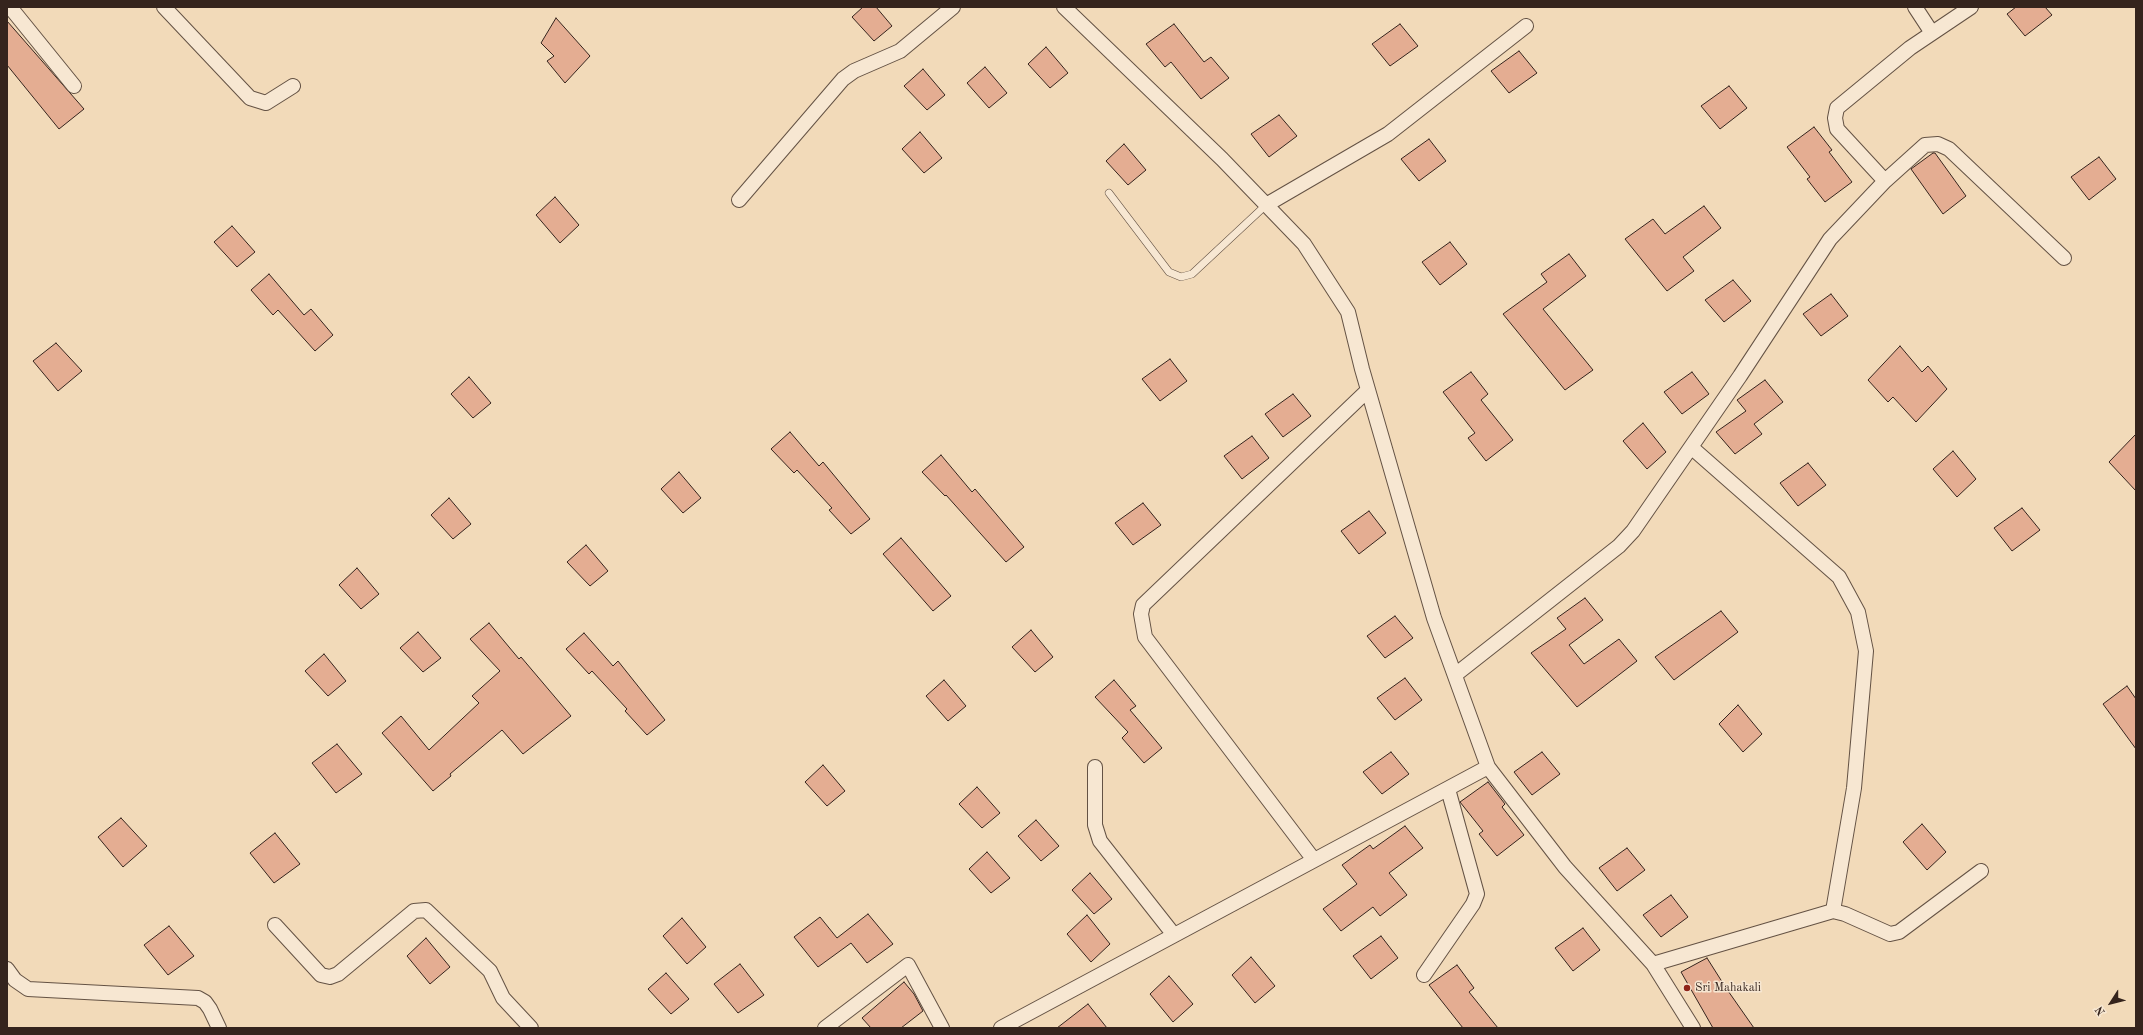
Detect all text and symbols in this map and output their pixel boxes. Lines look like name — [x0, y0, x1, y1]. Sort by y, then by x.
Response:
place label: Sri Mahakali — [1695, 981, 1761, 995]
marker: Sri Mahakali — [1682, 983, 1692, 993]
north arrow — [2091, 983, 2131, 1023]
text: N — [2094, 1004, 2108, 1017]

